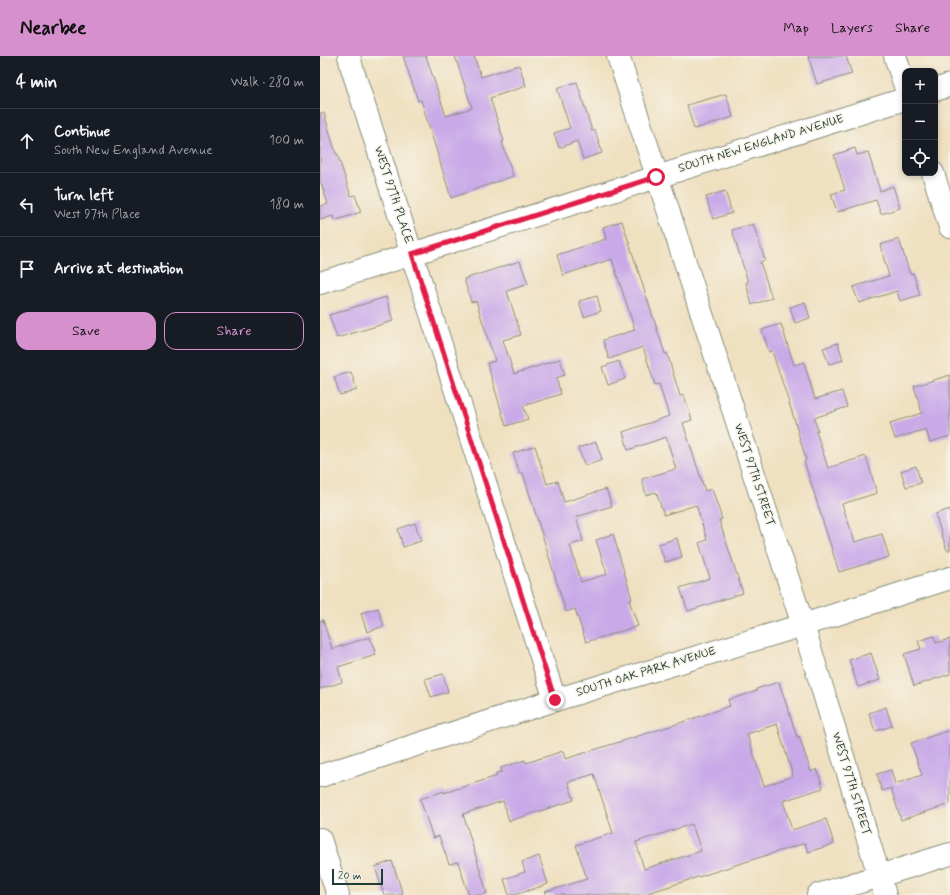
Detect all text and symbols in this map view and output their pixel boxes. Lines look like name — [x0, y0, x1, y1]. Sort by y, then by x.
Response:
text: Nearbee — [20, 16, 86, 41]
text: Map — [783, 19, 809, 37]
text: Layers — [831, 19, 873, 37]
text: Share — [895, 19, 930, 37]
map controls — [902, 68, 938, 176]
button: + — [902, 68, 938, 104]
text: 4 min — [16, 71, 57, 93]
text: Walk · 280 m — [231, 74, 304, 91]
button: − — [902, 104, 938, 140]
street label: SOUTH NEW ENGLAND AVENUE — [676, 111, 846, 177]
text: Continue — [54, 122, 110, 142]
icon: ahead — [16, 130, 38, 152]
text: 100 m — [269, 132, 304, 149]
button: locate — [902, 140, 938, 176]
text: South New England Avenue — [54, 142, 213, 159]
street label: WEST 97TH PLACE — [370, 144, 417, 246]
route start — [647, 168, 665, 186]
text: Turn left — [54, 186, 114, 206]
icon: left — [16, 194, 38, 216]
text: 180 m — [269, 196, 304, 213]
text: West 97th Place — [54, 206, 140, 223]
icon: arrive — [16, 258, 38, 280]
text: Arrive at destination — [54, 259, 183, 279]
button: Save — [16, 312, 156, 350]
button: Share — [164, 312, 304, 350]
street label: WEST 97TH STREET — [730, 422, 778, 529]
street label: SOUTH OAK PARK AVENUE — [574, 643, 718, 701]
route end — [546, 691, 564, 709]
street label: WEST 97TH STREET — [828, 730, 874, 838]
scale bar — [332, 867, 383, 886]
text: 20 m — [338, 869, 361, 883]

